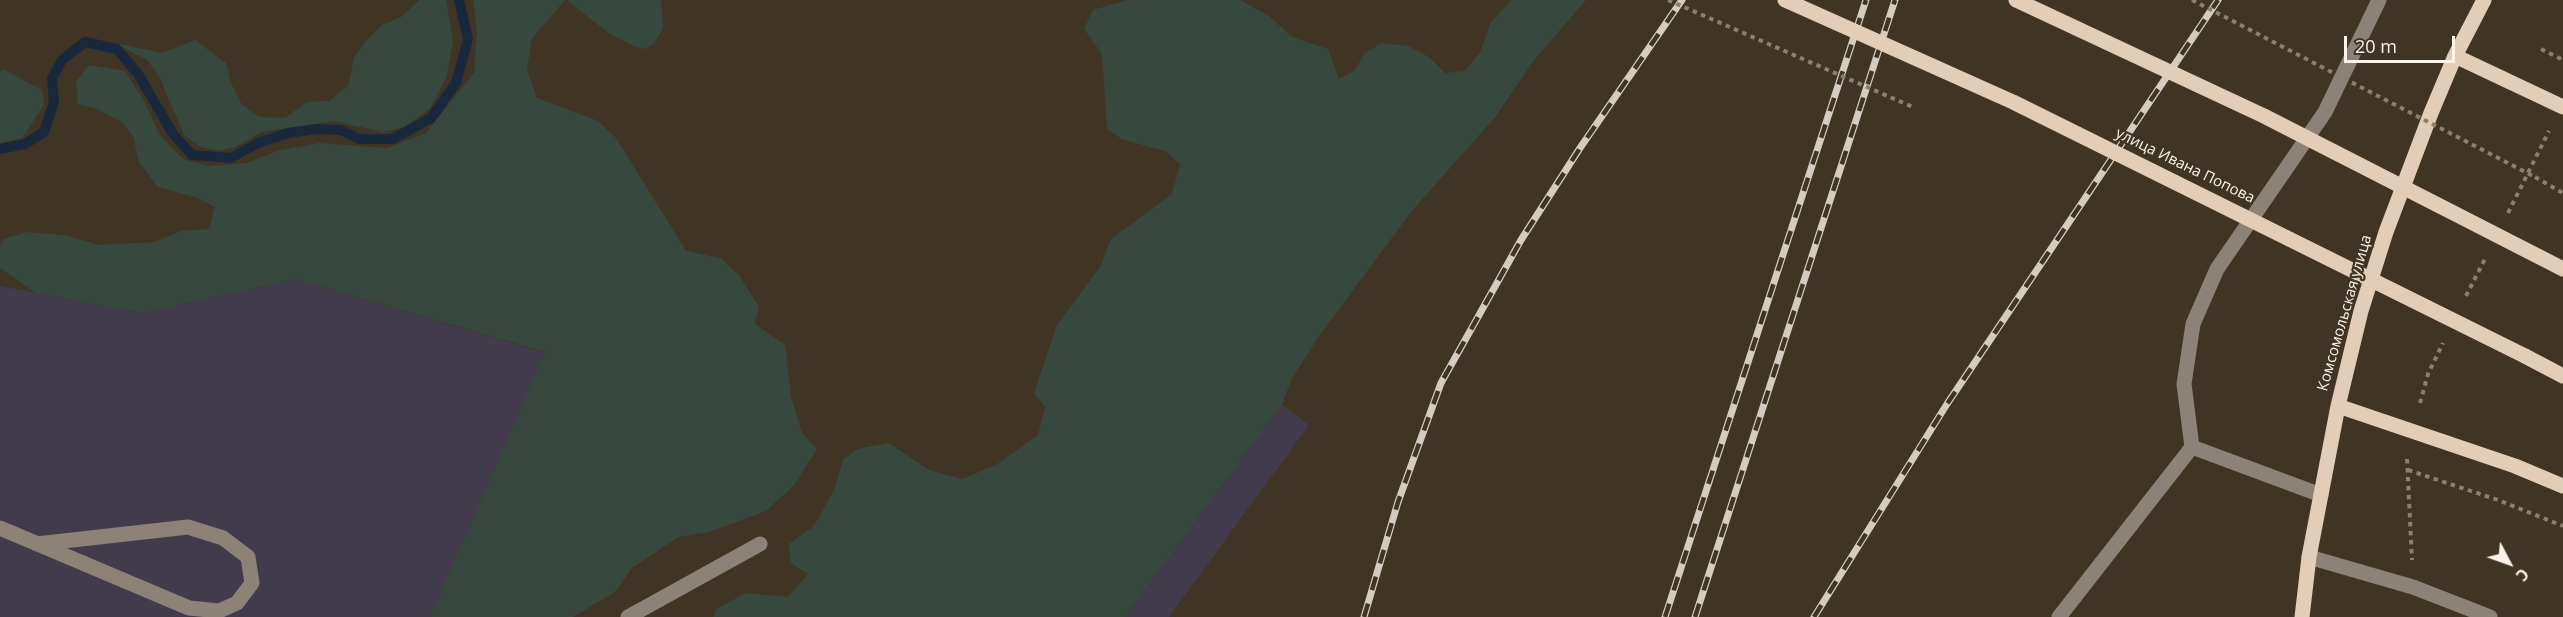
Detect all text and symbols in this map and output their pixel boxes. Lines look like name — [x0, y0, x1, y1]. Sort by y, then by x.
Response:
scale bar — [2347, 24, 2458, 62]
text: 20 m — [2355, 34, 2397, 58]
street label: улица Ивана Попова — [2113, 124, 2257, 208]
street label: Комсомольская улица — [2314, 233, 2376, 393]
north arrow — [2479, 533, 2539, 593]
text: С — [2511, 564, 2534, 586]

